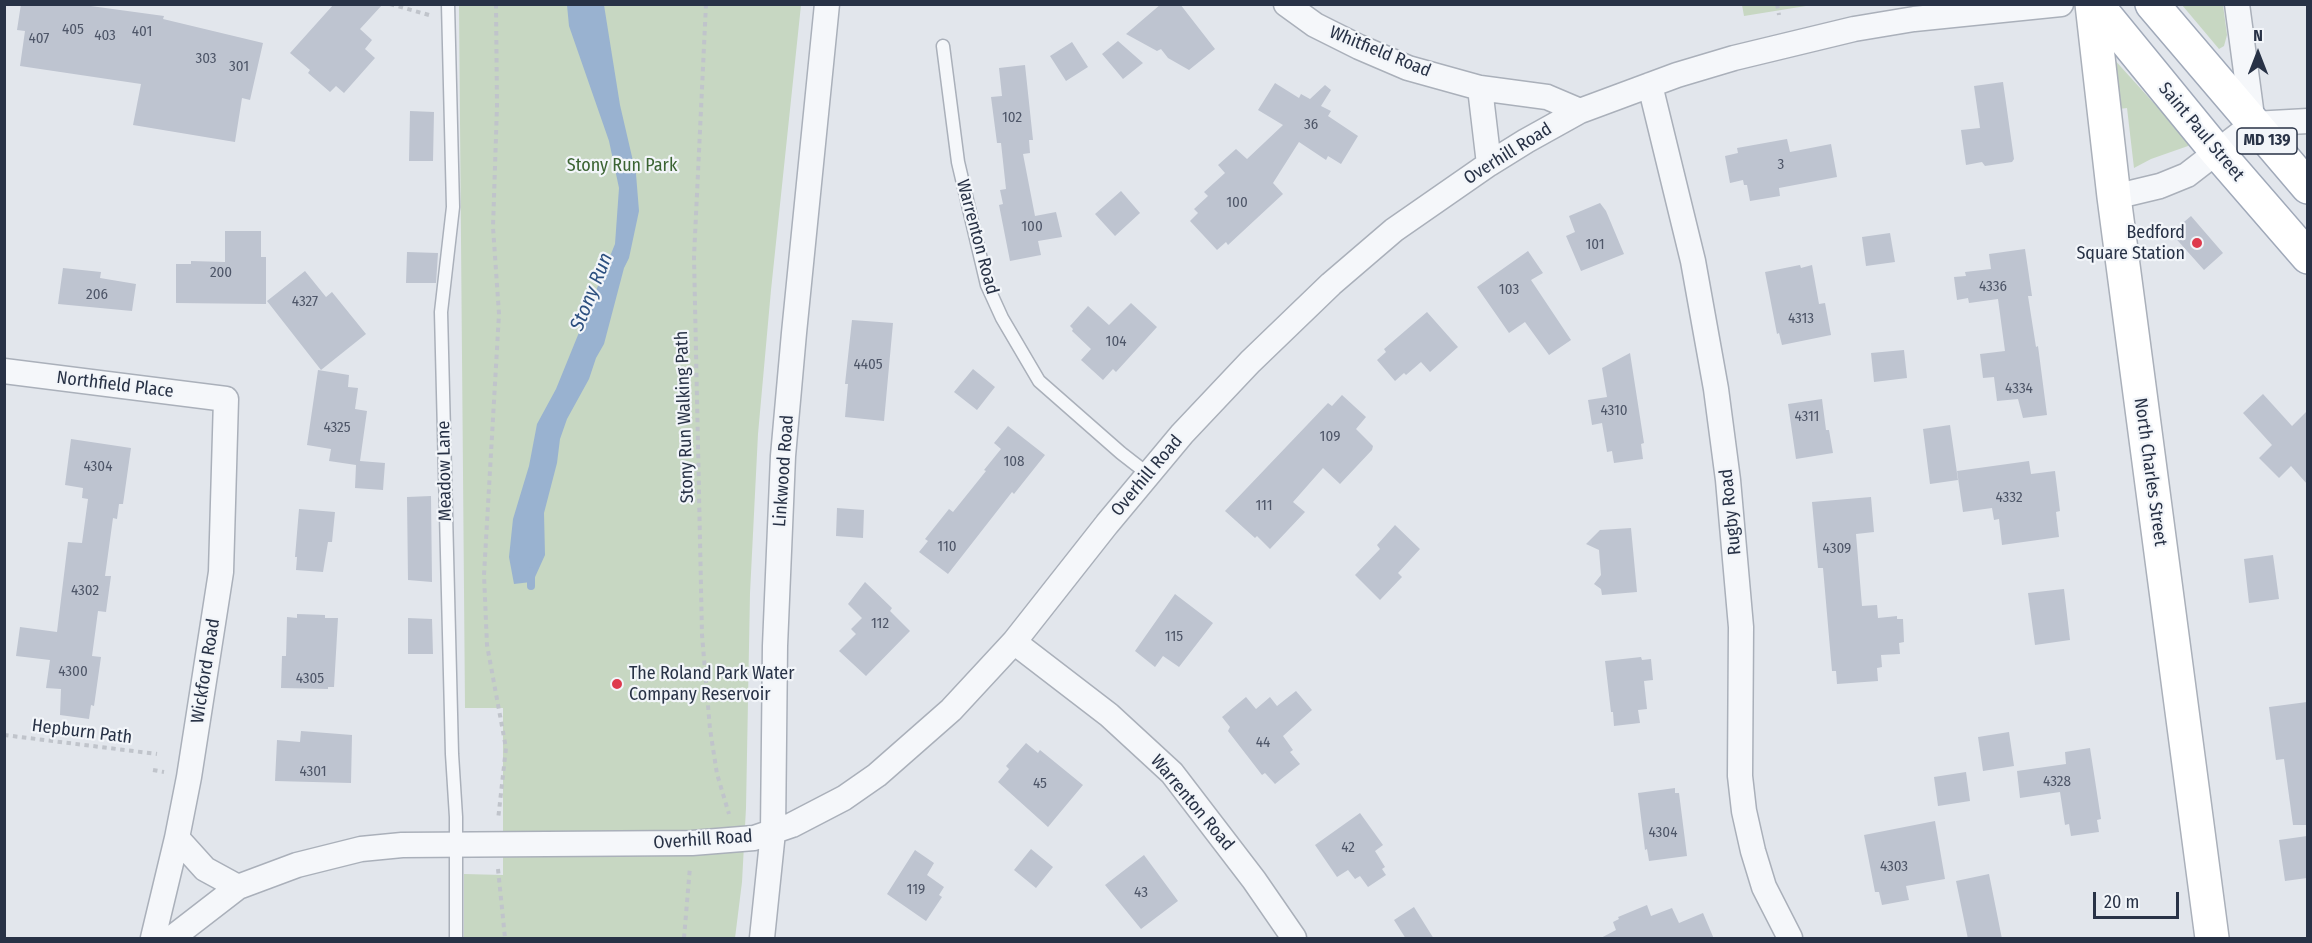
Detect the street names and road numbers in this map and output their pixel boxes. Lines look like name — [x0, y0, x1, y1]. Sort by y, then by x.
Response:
street label: Whitfield Road — [1326, 22, 1434, 82]
street label: Saint Paul Street — [2154, 78, 2248, 186]
street label: Overhill Road — [1460, 118, 1556, 190]
road number: MD 139 — [2237, 128, 2297, 154]
street label: Warrenton Road — [951, 177, 1003, 297]
street label: Stony Run Walking Path — [671, 330, 699, 504]
street label: Northfield Place — [55, 367, 175, 403]
street label: North Charles Street — [2129, 396, 2171, 548]
street label: Linkwood Road — [769, 414, 799, 528]
street label: Meadow Lane — [433, 421, 457, 521]
street label: Overhill Road — [1107, 431, 1187, 521]
street label: Rugby Road — [1716, 468, 1746, 556]
street label: Wickford Road — [187, 617, 225, 725]
street label: Hepburn Path — [31, 715, 133, 749]
street label: Warrenton Road — [1146, 751, 1238, 855]
street label: Overhill Road — [653, 826, 753, 854]

